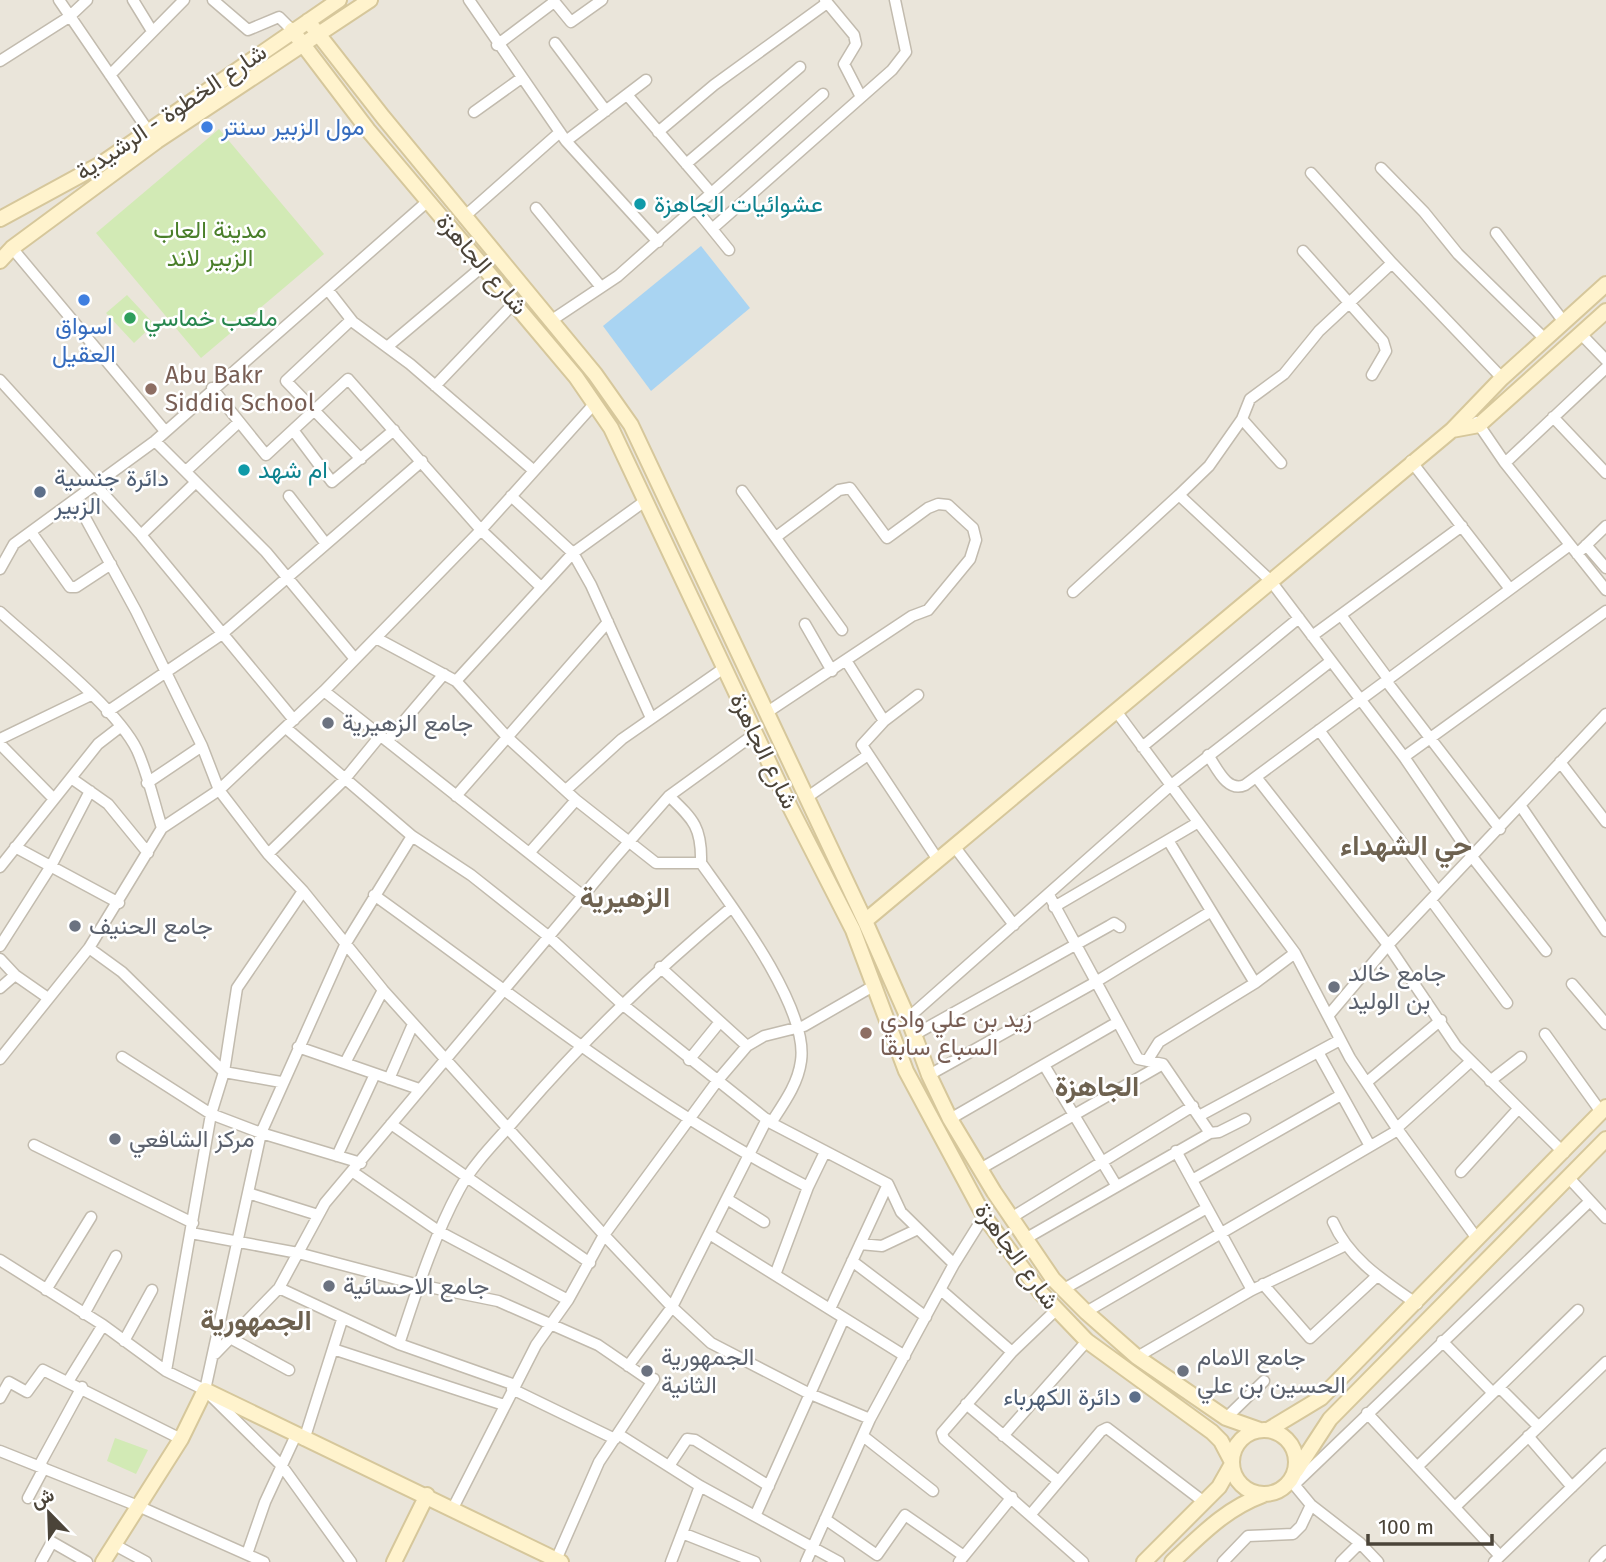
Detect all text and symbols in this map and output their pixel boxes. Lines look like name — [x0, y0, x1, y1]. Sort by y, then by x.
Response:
street label: شارع الخطوة - الرشيدية — [70, 38, 273, 188]
place label: مول الزبير سنتر — [220, 113, 364, 142]
marker: مول الزبير سنتر — [199, 119, 215, 135]
place label: عشوائيات الجاهزة — [654, 190, 823, 219]
marker: عشوائيات الجاهزة — [632, 196, 648, 212]
street label: شارع الجاهزة — [429, 208, 534, 322]
park label: مدينة العاب الزبير لاند — [153, 216, 267, 273]
marker: اسواق العقيل — [76, 292, 92, 308]
place label: ملعب خماسي — [144, 304, 277, 337]
marker: ملعب خماسي — [122, 310, 138, 326]
place label: اسواق العقيل — [52, 312, 116, 368]
place label: Abu Bakr Siddiq School — [165, 361, 315, 417]
marker: Abu Bakr Siddiq School — [143, 381, 159, 397]
place label: ام شهد — [258, 456, 328, 486]
marker: ام شهد — [236, 462, 252, 478]
place label: دائرة جنسية الزبير — [53, 464, 169, 521]
marker: دائرة جنسية الزبير — [32, 484, 48, 500]
street label: شارع الجاهزة — [722, 689, 804, 814]
place label: جامع الزهيرية — [342, 709, 473, 740]
marker: جامع الزهيرية — [320, 715, 336, 731]
district label: حي الشهداء — [1340, 829, 1472, 869]
district label: الزهيرية — [580, 881, 670, 915]
place label: جامع الحنيف — [89, 912, 213, 943]
marker: جامع الحنيف — [67, 918, 83, 934]
place label: جامع خالد بن الوليد — [1348, 959, 1446, 1016]
marker: جامع خالد بن الوليد — [1326, 979, 1342, 995]
place label: زيد بن علي وادي السباع سابقا — [880, 1005, 1032, 1063]
marker: زيد بن علي وادي السباع سابقا — [858, 1025, 874, 1041]
district label: الجاهزة — [1055, 1070, 1139, 1104]
place label: مركز الشافعي — [129, 1125, 254, 1158]
marker: مركز الشافعي — [107, 1131, 123, 1147]
street label: شارع الجاهزة — [967, 1197, 1065, 1316]
place label: جامع الاحسائية — [343, 1272, 489, 1303]
marker: جامع الاحسائية — [321, 1278, 337, 1294]
district label: الجمهورية — [200, 1304, 312, 1338]
place label: الجمهورية الثانية — [661, 1343, 754, 1399]
place label: جامع الامام الحسين بن علي — [1197, 1343, 1346, 1404]
marker: الجمهورية الثانية — [639, 1363, 655, 1379]
marker: جامع الامام الحسين بن علي — [1175, 1363, 1191, 1379]
place label: دائرة الكهرباء — [1003, 1383, 1121, 1412]
marker: دائرة الكهرباء — [1127, 1389, 1143, 1405]
north arrow — [14, 1478, 84, 1548]
text: ش — [28, 1483, 58, 1513]
scale bar — [1368, 1502, 1492, 1546]
text: 100 m — [1378, 1514, 1434, 1540]

